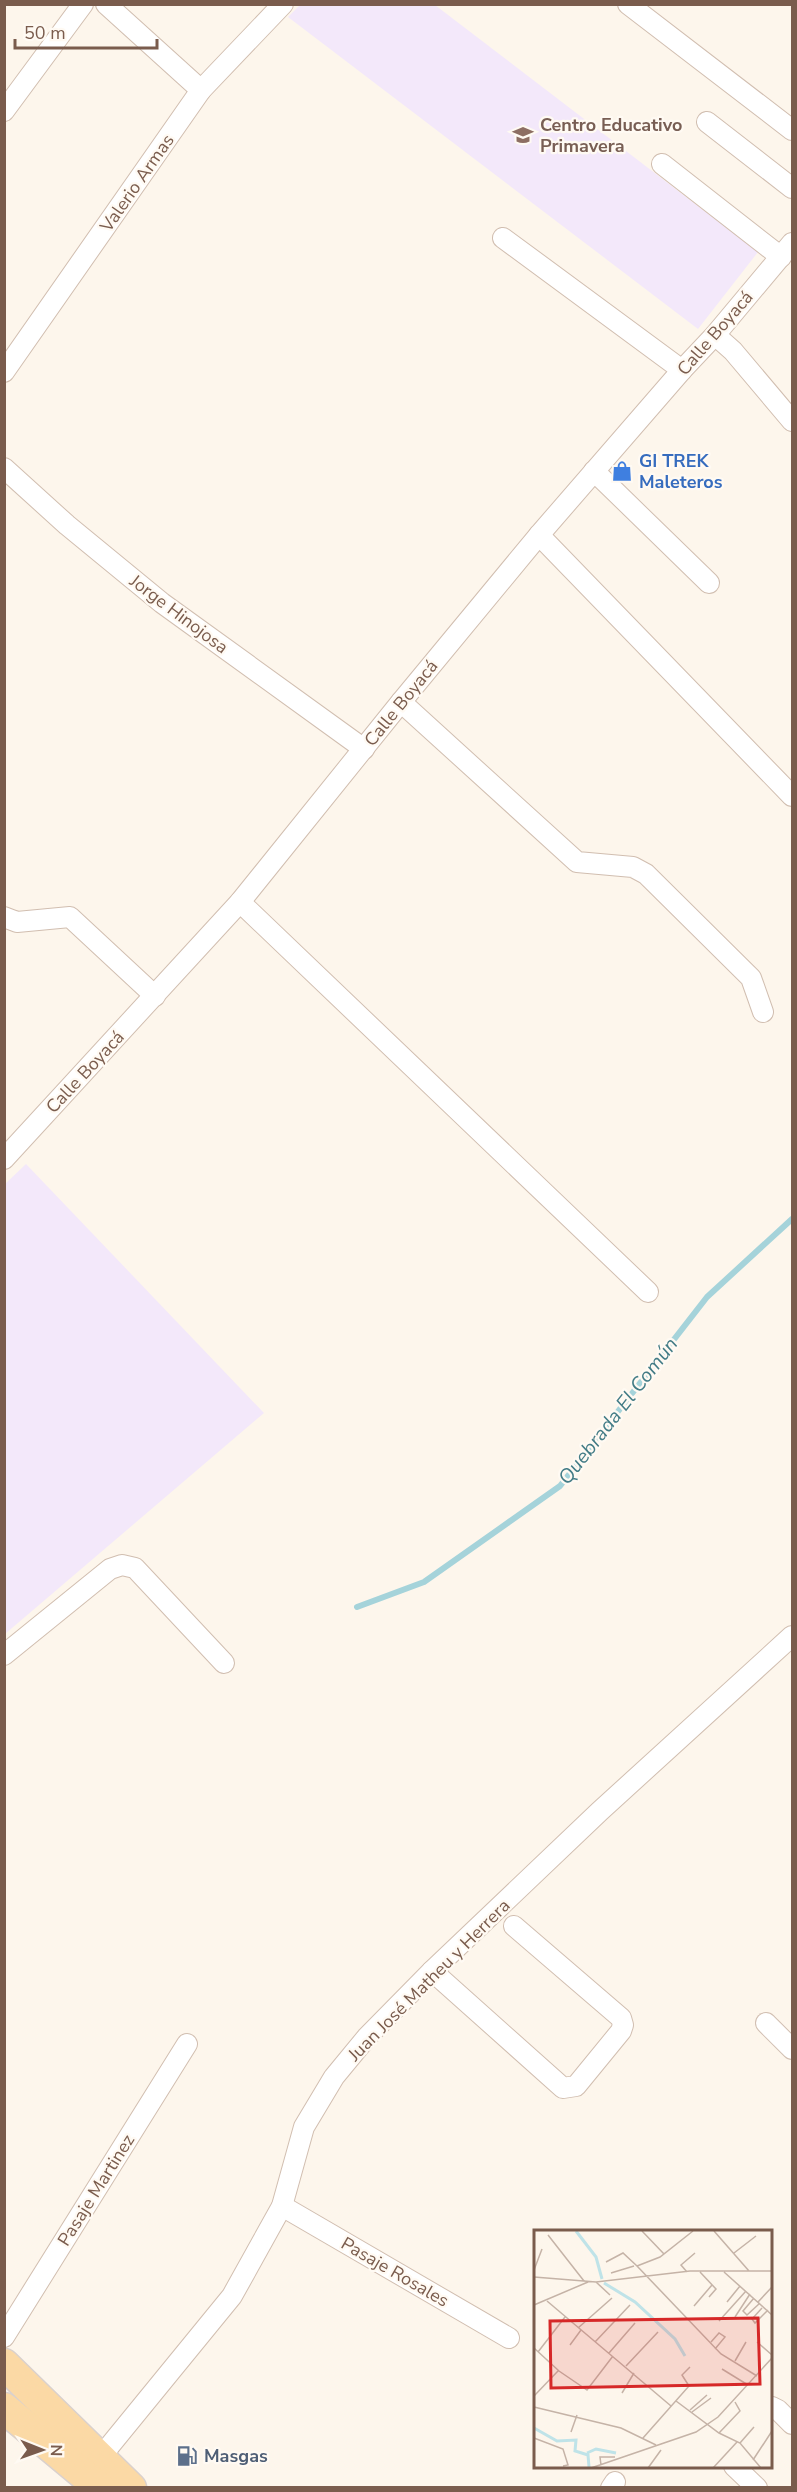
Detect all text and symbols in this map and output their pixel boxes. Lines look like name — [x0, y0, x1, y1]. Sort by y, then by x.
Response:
scale bar — [15, 12, 158, 50]
text: 50 m — [24, 21, 66, 45]
place label: Centro Educativo Primavera — [540, 113, 682, 158]
school or university icon: Centro Educativo Primavera — [511, 123, 535, 147]
street label: Valerio Armas — [94, 129, 180, 237]
street label: Calle Boyacá — [672, 286, 758, 380]
place label: GI TREK Maleteros — [639, 449, 723, 494]
shop icon: GI TREK Maleteros — [610, 459, 634, 483]
street label: Jorge Hinojosa — [124, 568, 233, 659]
street label: Calle Boyacá — [359, 655, 443, 751]
street label: Calle Boyacá — [41, 1026, 129, 1118]
water label: Quebrada El Común — [552, 1332, 684, 1490]
street label: Juan José Matheu y Herrera — [342, 1894, 515, 2067]
street label: Pasaje Martinez — [52, 2130, 140, 2250]
inset map — [534, 2230, 773, 2468]
street label: Pasaje Rosales — [337, 2231, 453, 2313]
north arrow — [12, 2420, 72, 2480]
text: N — [45, 2444, 67, 2456]
fuel station icon: Masgas — [175, 2444, 199, 2468]
place label: Masgas — [204, 2444, 268, 2468]

